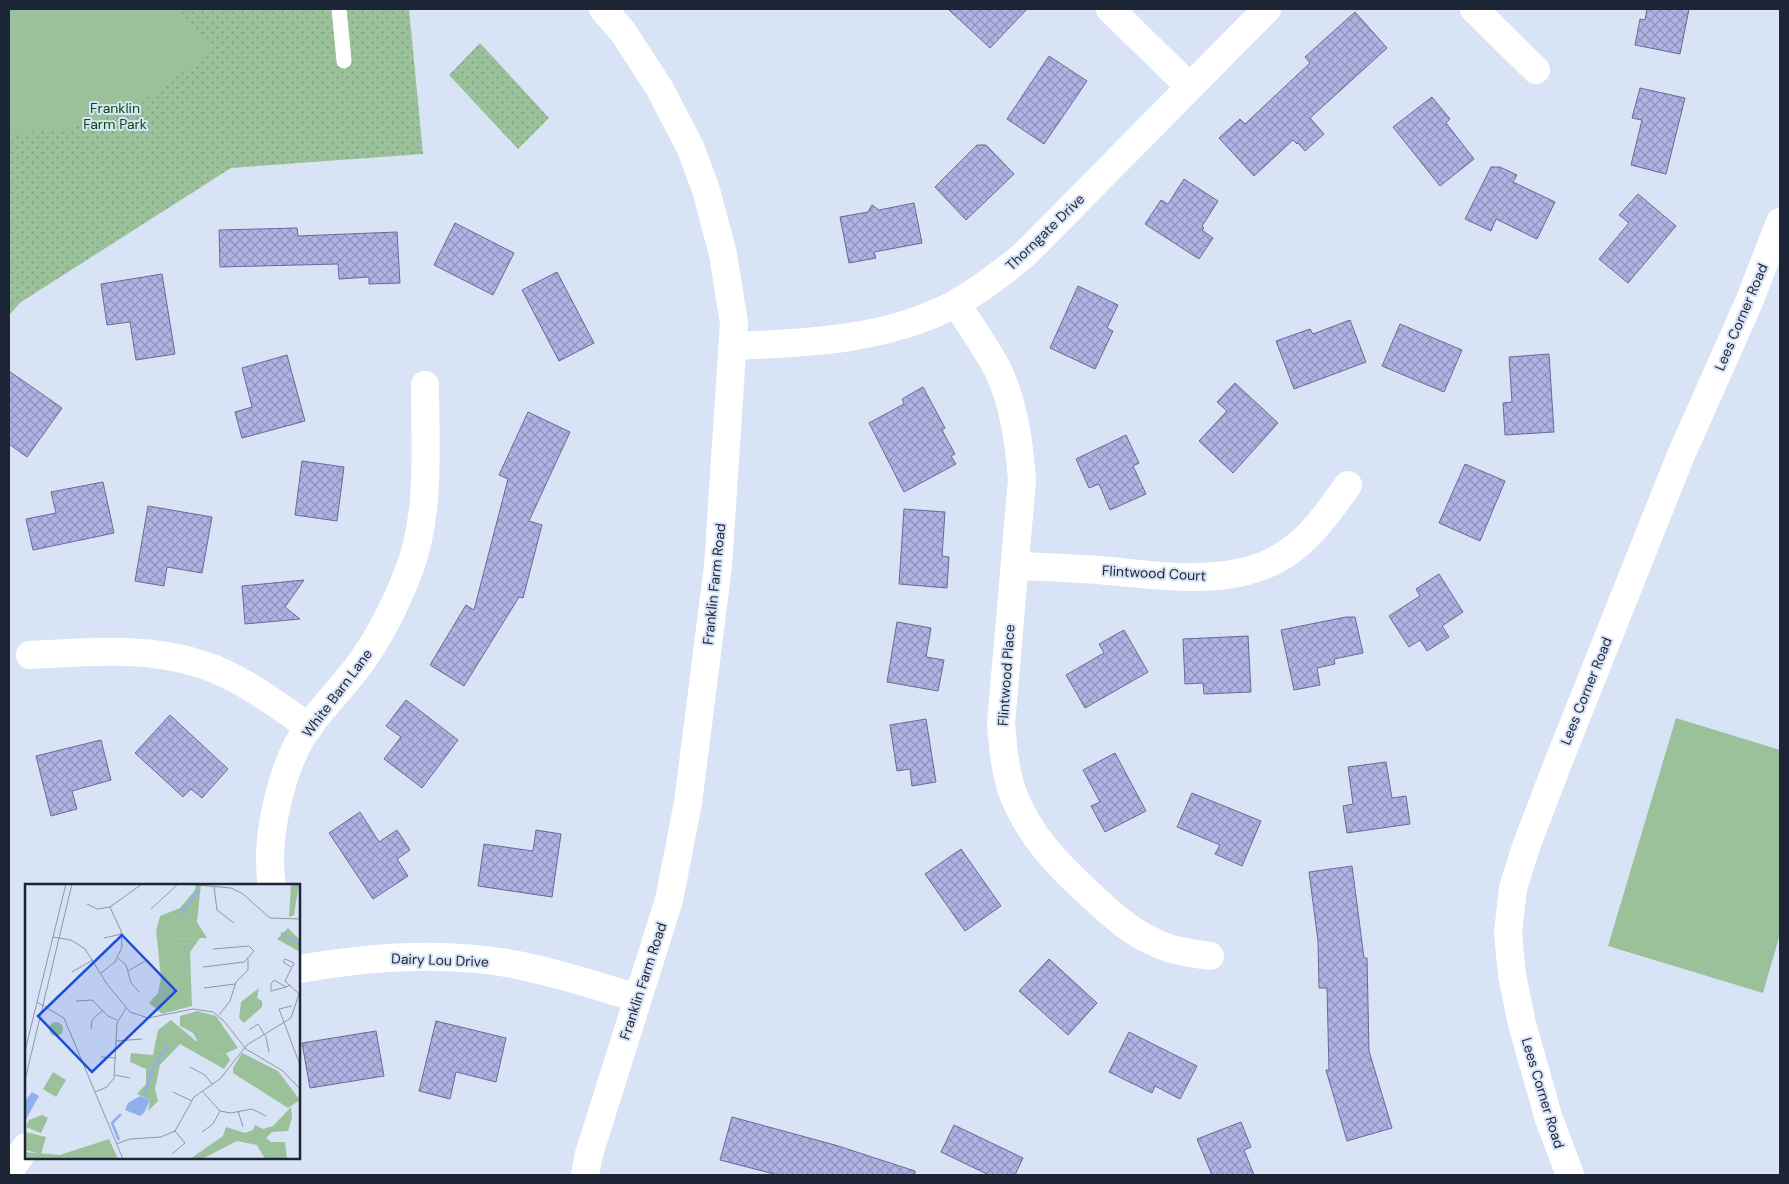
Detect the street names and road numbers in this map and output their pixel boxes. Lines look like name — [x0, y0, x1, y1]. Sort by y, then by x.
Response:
street label: Thorngate Drive — [1002, 190, 1088, 274]
street label: Lees Corner Road — [1710, 261, 1772, 373]
street label: Franklin Farm Road — [699, 522, 729, 646]
street label: Flintwood Court — [1102, 561, 1206, 585]
street label: Flintwood Place — [993, 624, 1019, 726]
street label: Lees Corner Road — [1556, 634, 1616, 748]
street label: White Barn Lane — [298, 645, 376, 741]
street label: Franklin Farm Road — [616, 920, 670, 1042]
street label: Dairy Lou Drive — [391, 949, 489, 971]
street label: Lees Corner Road — [1518, 1036, 1568, 1150]

